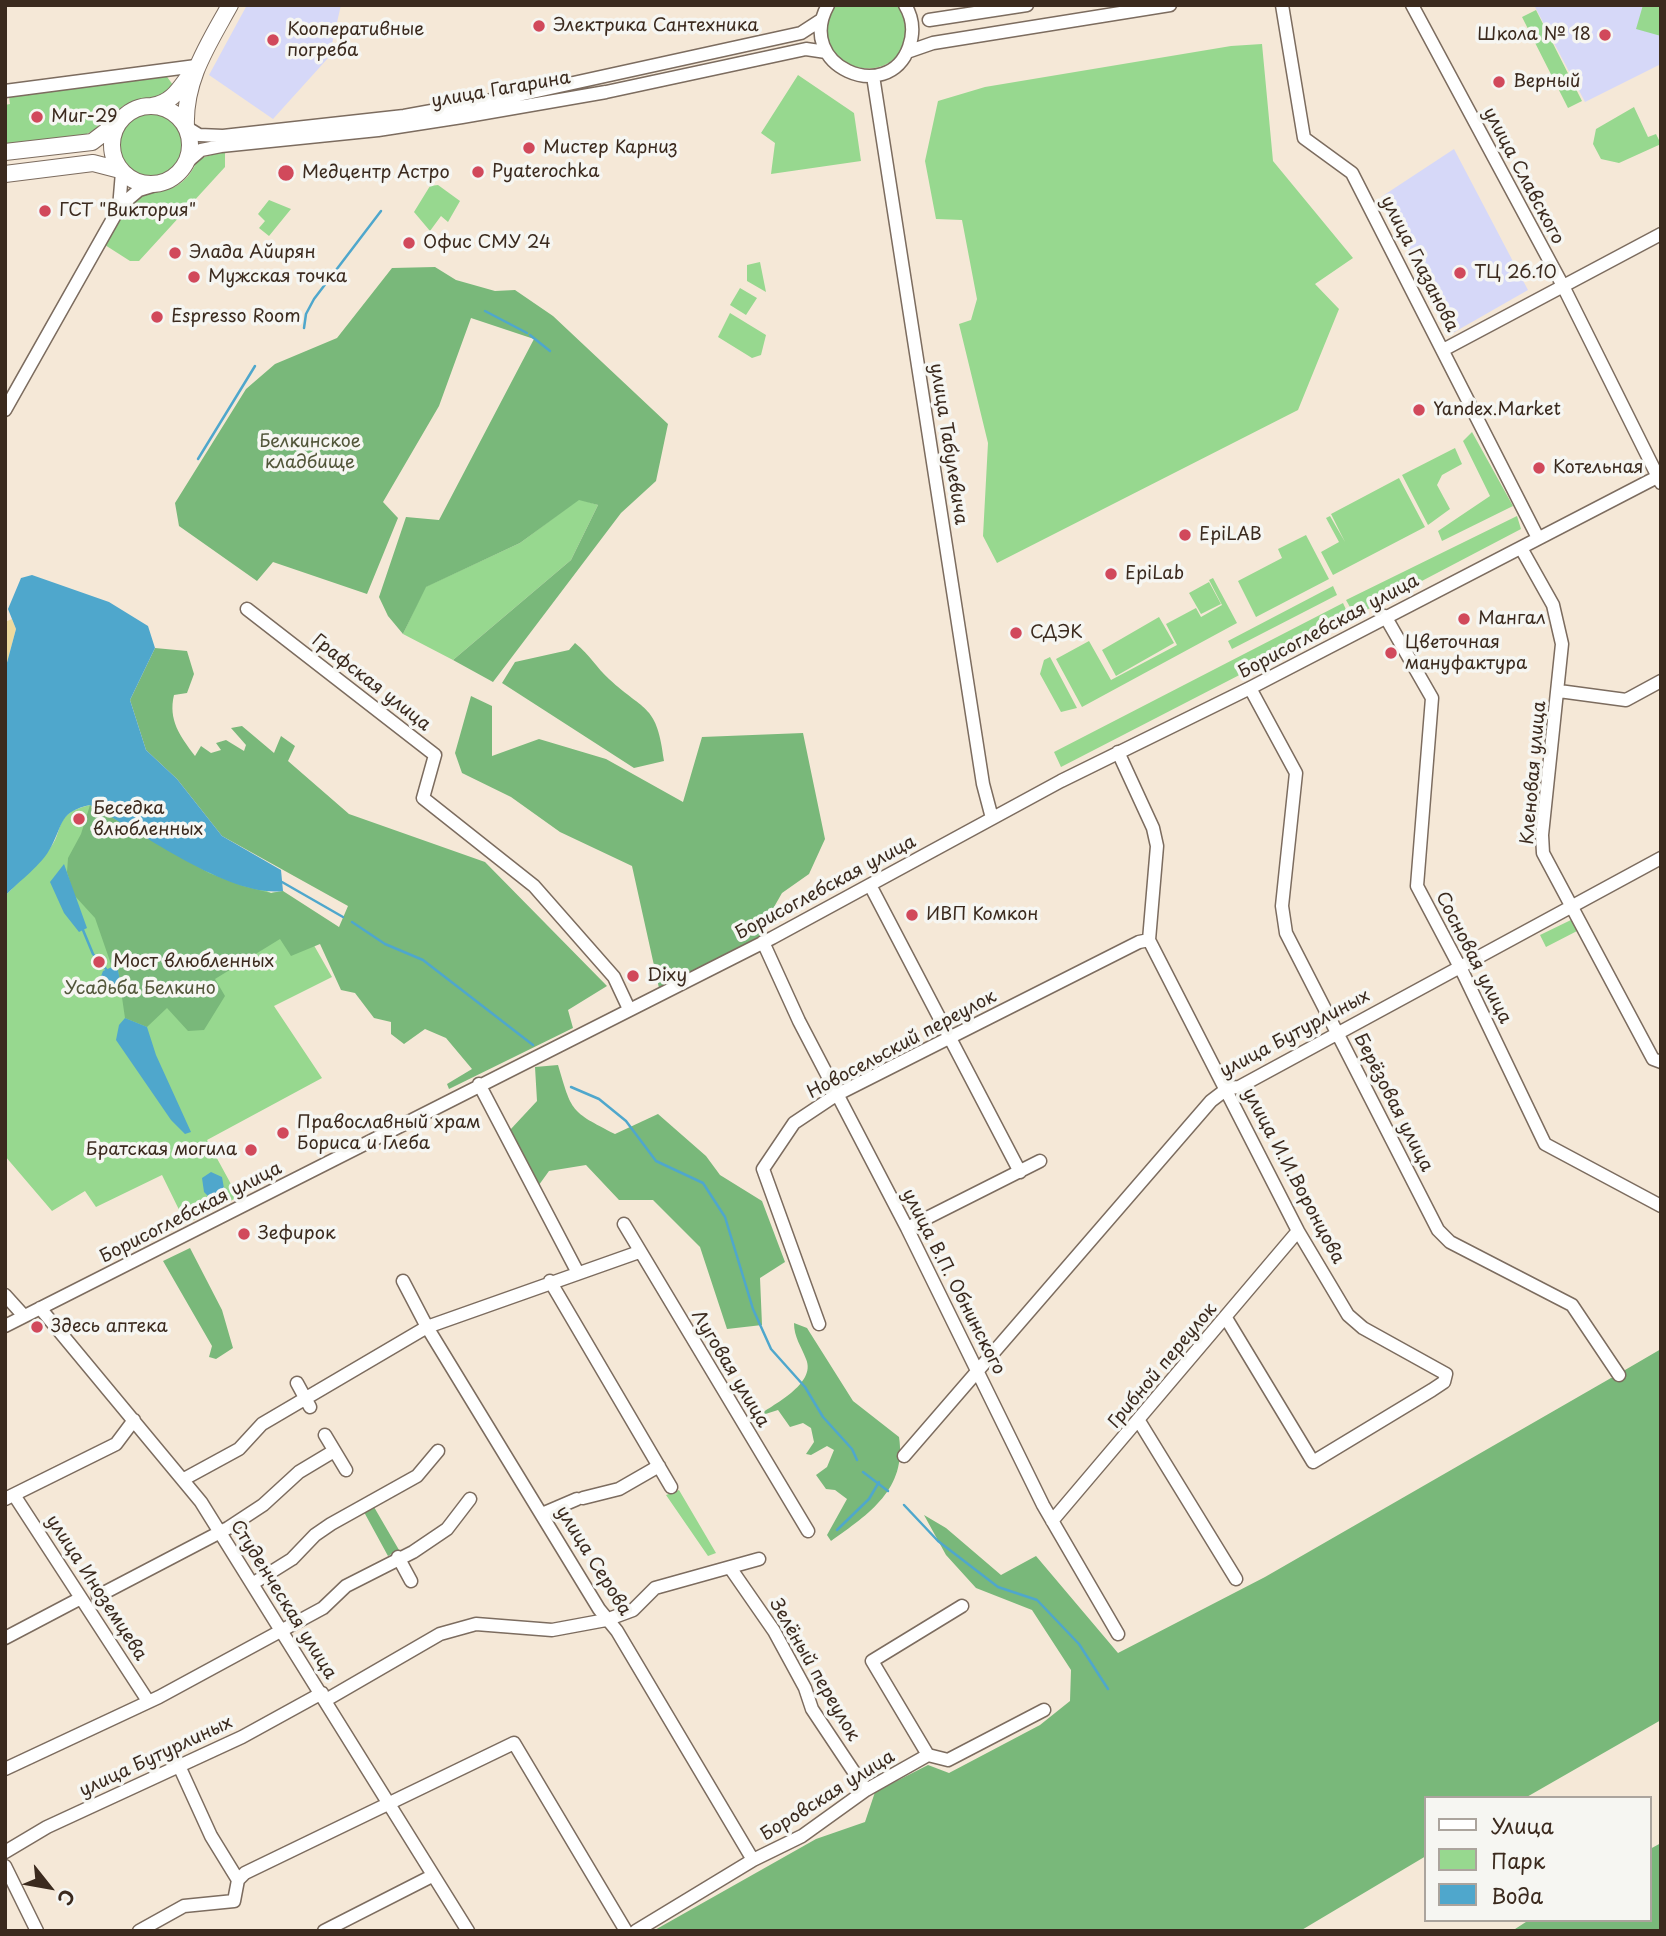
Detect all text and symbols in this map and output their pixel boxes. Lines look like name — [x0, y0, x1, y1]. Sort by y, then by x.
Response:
place label: Электрика Сантехника — [553, 15, 759, 37]
marker: Электрика Сантехника — [531, 18, 547, 34]
place label: Кооперативные погреба — [287, 19, 424, 61]
place label: Школа № 18 — [1477, 24, 1591, 46]
marker: Школа № 18 — [1597, 27, 1613, 43]
marker: Кооперативные погреба — [265, 32, 281, 48]
street label: улица Гагарина — [430, 67, 572, 113]
place label: Верный — [1513, 71, 1580, 93]
marker: Верный — [1491, 74, 1507, 90]
street label: улица Славского — [1478, 104, 1568, 248]
place label: Миг-29 — [51, 106, 118, 128]
marker: Миг-29 — [29, 109, 45, 125]
place label: Мистер Карниз — [543, 137, 678, 159]
marker: Мистер Карниз — [521, 140, 537, 156]
place label: Pyaterochka — [492, 161, 599, 183]
place label: Медцентр Астро — [302, 162, 450, 184]
marker: Медцентр Астро — [276, 163, 296, 183]
marker: Pyaterochka — [470, 164, 486, 180]
street label: улица Глазанова — [1375, 192, 1463, 336]
place label: ГСТ "Виктория" — [59, 200, 196, 222]
marker: ГСТ "Виктория" — [37, 203, 53, 219]
place label: Офис СМУ 24 — [423, 232, 551, 254]
marker: Офис СМУ 24 — [401, 235, 417, 251]
place label: Элада Айирян — [189, 242, 316, 264]
marker: Элада Айирян — [167, 245, 183, 261]
place label: ТЦ 26.10 — [1474, 262, 1557, 284]
marker: ТЦ 26.10 — [1452, 265, 1468, 281]
place label: Мужская точка — [208, 266, 347, 288]
marker: Мужская точка — [186, 269, 202, 285]
place label: Espresso Room — [171, 306, 301, 328]
marker: Espresso Room — [149, 309, 165, 325]
street label: улица Табулевича — [925, 362, 971, 526]
place label: Yandex.Market — [1433, 399, 1561, 421]
marker: Yandex.Market — [1411, 402, 1427, 418]
park label: Белкинское кладбище — [259, 431, 361, 474]
place label: Котельная — [1553, 457, 1644, 479]
marker: Котельная — [1531, 460, 1547, 476]
place label: EpiLAB — [1199, 524, 1262, 546]
marker: EpiLAB — [1177, 527, 1193, 543]
place label: EpiLab — [1125, 563, 1184, 585]
marker: EpiLab — [1103, 566, 1119, 582]
street label: Борисоглебская улица — [1235, 570, 1423, 684]
place label: Мангал — [1478, 608, 1546, 630]
marker: Мангал — [1456, 611, 1472, 627]
place label: СДЭК — [1030, 622, 1083, 644]
marker: СДЭК — [1008, 625, 1024, 641]
street label: Графская улица — [307, 630, 435, 736]
place label: Цветочная мануфактура — [1405, 632, 1527, 674]
marker: Цветочная мануфактура — [1383, 645, 1399, 661]
street label: Кленовая улица — [1517, 700, 1551, 846]
place label: Беседка влюбленных — [93, 798, 203, 840]
marker: Беседка влюбленных — [71, 811, 87, 827]
street label: Борисоглебская улица — [732, 831, 920, 945]
street label: Сосновая улица — [1430, 888, 1516, 1028]
place label: ИВП Комкон — [926, 904, 1039, 926]
marker: ИВП Комкон — [904, 907, 920, 923]
place label: Мост влюбленных — [113, 951, 274, 973]
marker: Мост влюбленных — [91, 954, 107, 970]
place label: Dixy — [647, 965, 687, 987]
marker: Dixy — [625, 968, 641, 984]
park label: Усадьба Белкино — [64, 978, 216, 1000]
street label: улица Бутурлиных — [1216, 985, 1374, 1083]
street label: Новосельский переулок — [804, 986, 1000, 1104]
street label: Берёзовая улица — [1349, 1030, 1437, 1176]
street label: улица И.И.Воронцова — [1237, 1084, 1349, 1268]
place label: Православный храм Бориса и Глеба — [297, 1112, 481, 1154]
marker: Православный храм Бориса и Глеба — [275, 1125, 291, 1141]
place label: Братская могила — [85, 1139, 237, 1161]
marker: Братская могила — [243, 1142, 259, 1158]
street label: Борисоглебская улица — [97, 1158, 285, 1268]
street label: улица В.П. Обнинского — [897, 1185, 1009, 1379]
place label: Зефирок — [258, 1223, 336, 1245]
marker: Зефирок — [236, 1226, 252, 1242]
street label: Грибной переулок — [1104, 1299, 1222, 1433]
street label: Луговая улица — [687, 1306, 773, 1432]
place label: Здесь аптека — [51, 1316, 168, 1338]
marker: Здесь аптека — [29, 1319, 45, 1335]
street label: улица Серова — [551, 1502, 635, 1620]
street label: улица Иноземцева — [41, 1511, 151, 1665]
street label: Студенческая улица — [225, 1516, 341, 1684]
street label: Зелёный переулок — [764, 1595, 864, 1745]
street label: улица Бутурлиных — [76, 1712, 236, 1802]
street label: Боровская улица — [757, 1746, 899, 1846]
legend — [1424, 1796, 1652, 1922]
text: Улица — [1491, 1809, 1554, 1841]
text: Парк — [1491, 1844, 1545, 1876]
north arrow — [14, 1852, 84, 1922]
text: Вода — [1491, 1879, 1543, 1911]
text: С — [51, 1884, 83, 1911]

